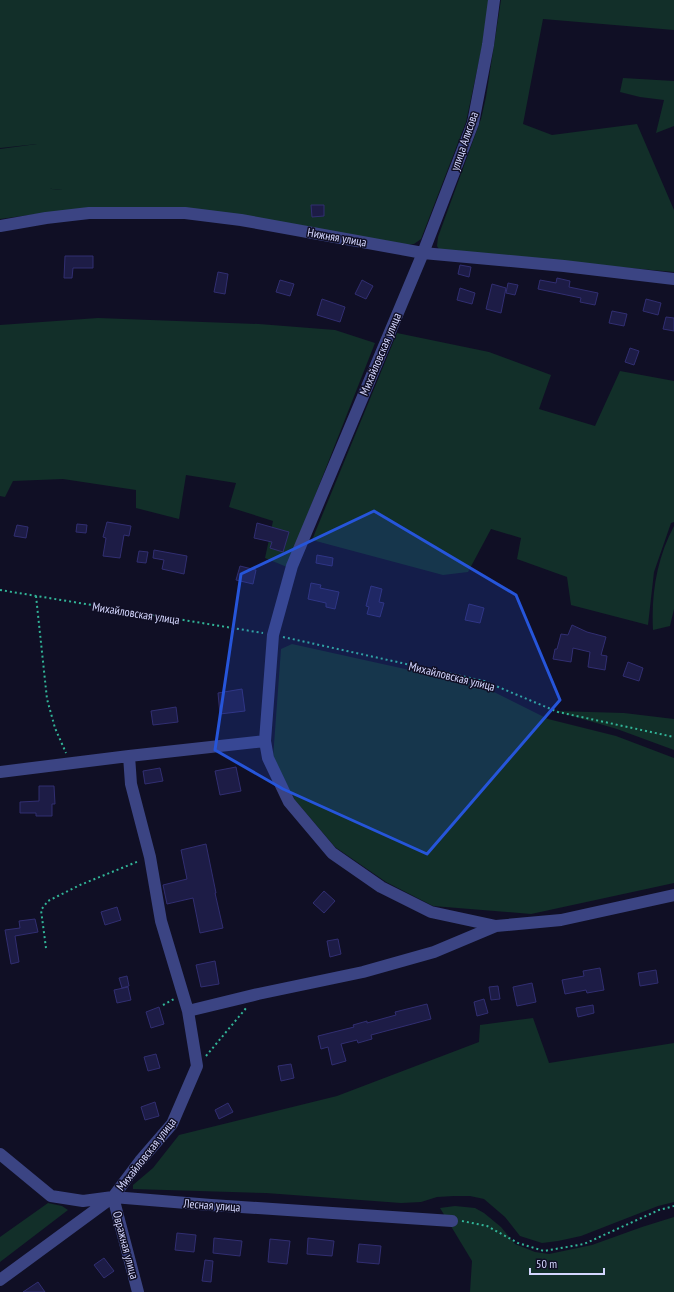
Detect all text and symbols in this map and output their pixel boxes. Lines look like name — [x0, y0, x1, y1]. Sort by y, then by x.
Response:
street label: улица Алисова — [447, 109, 481, 172]
street label: Нижняя улица — [306, 224, 368, 250]
street label: Михайловская улица — [356, 310, 404, 398]
street label: Михайловская улица — [91, 599, 181, 627]
street label: Михайловская улица — [407, 658, 497, 694]
street label: Михайловская улица — [113, 1114, 179, 1193]
street label: Лесная улица — [182, 1195, 241, 1214]
street label: Овражная улица — [110, 1209, 142, 1281]
scale bar — [530, 1250, 604, 1276]
text: 50 m — [536, 1256, 557, 1271]

